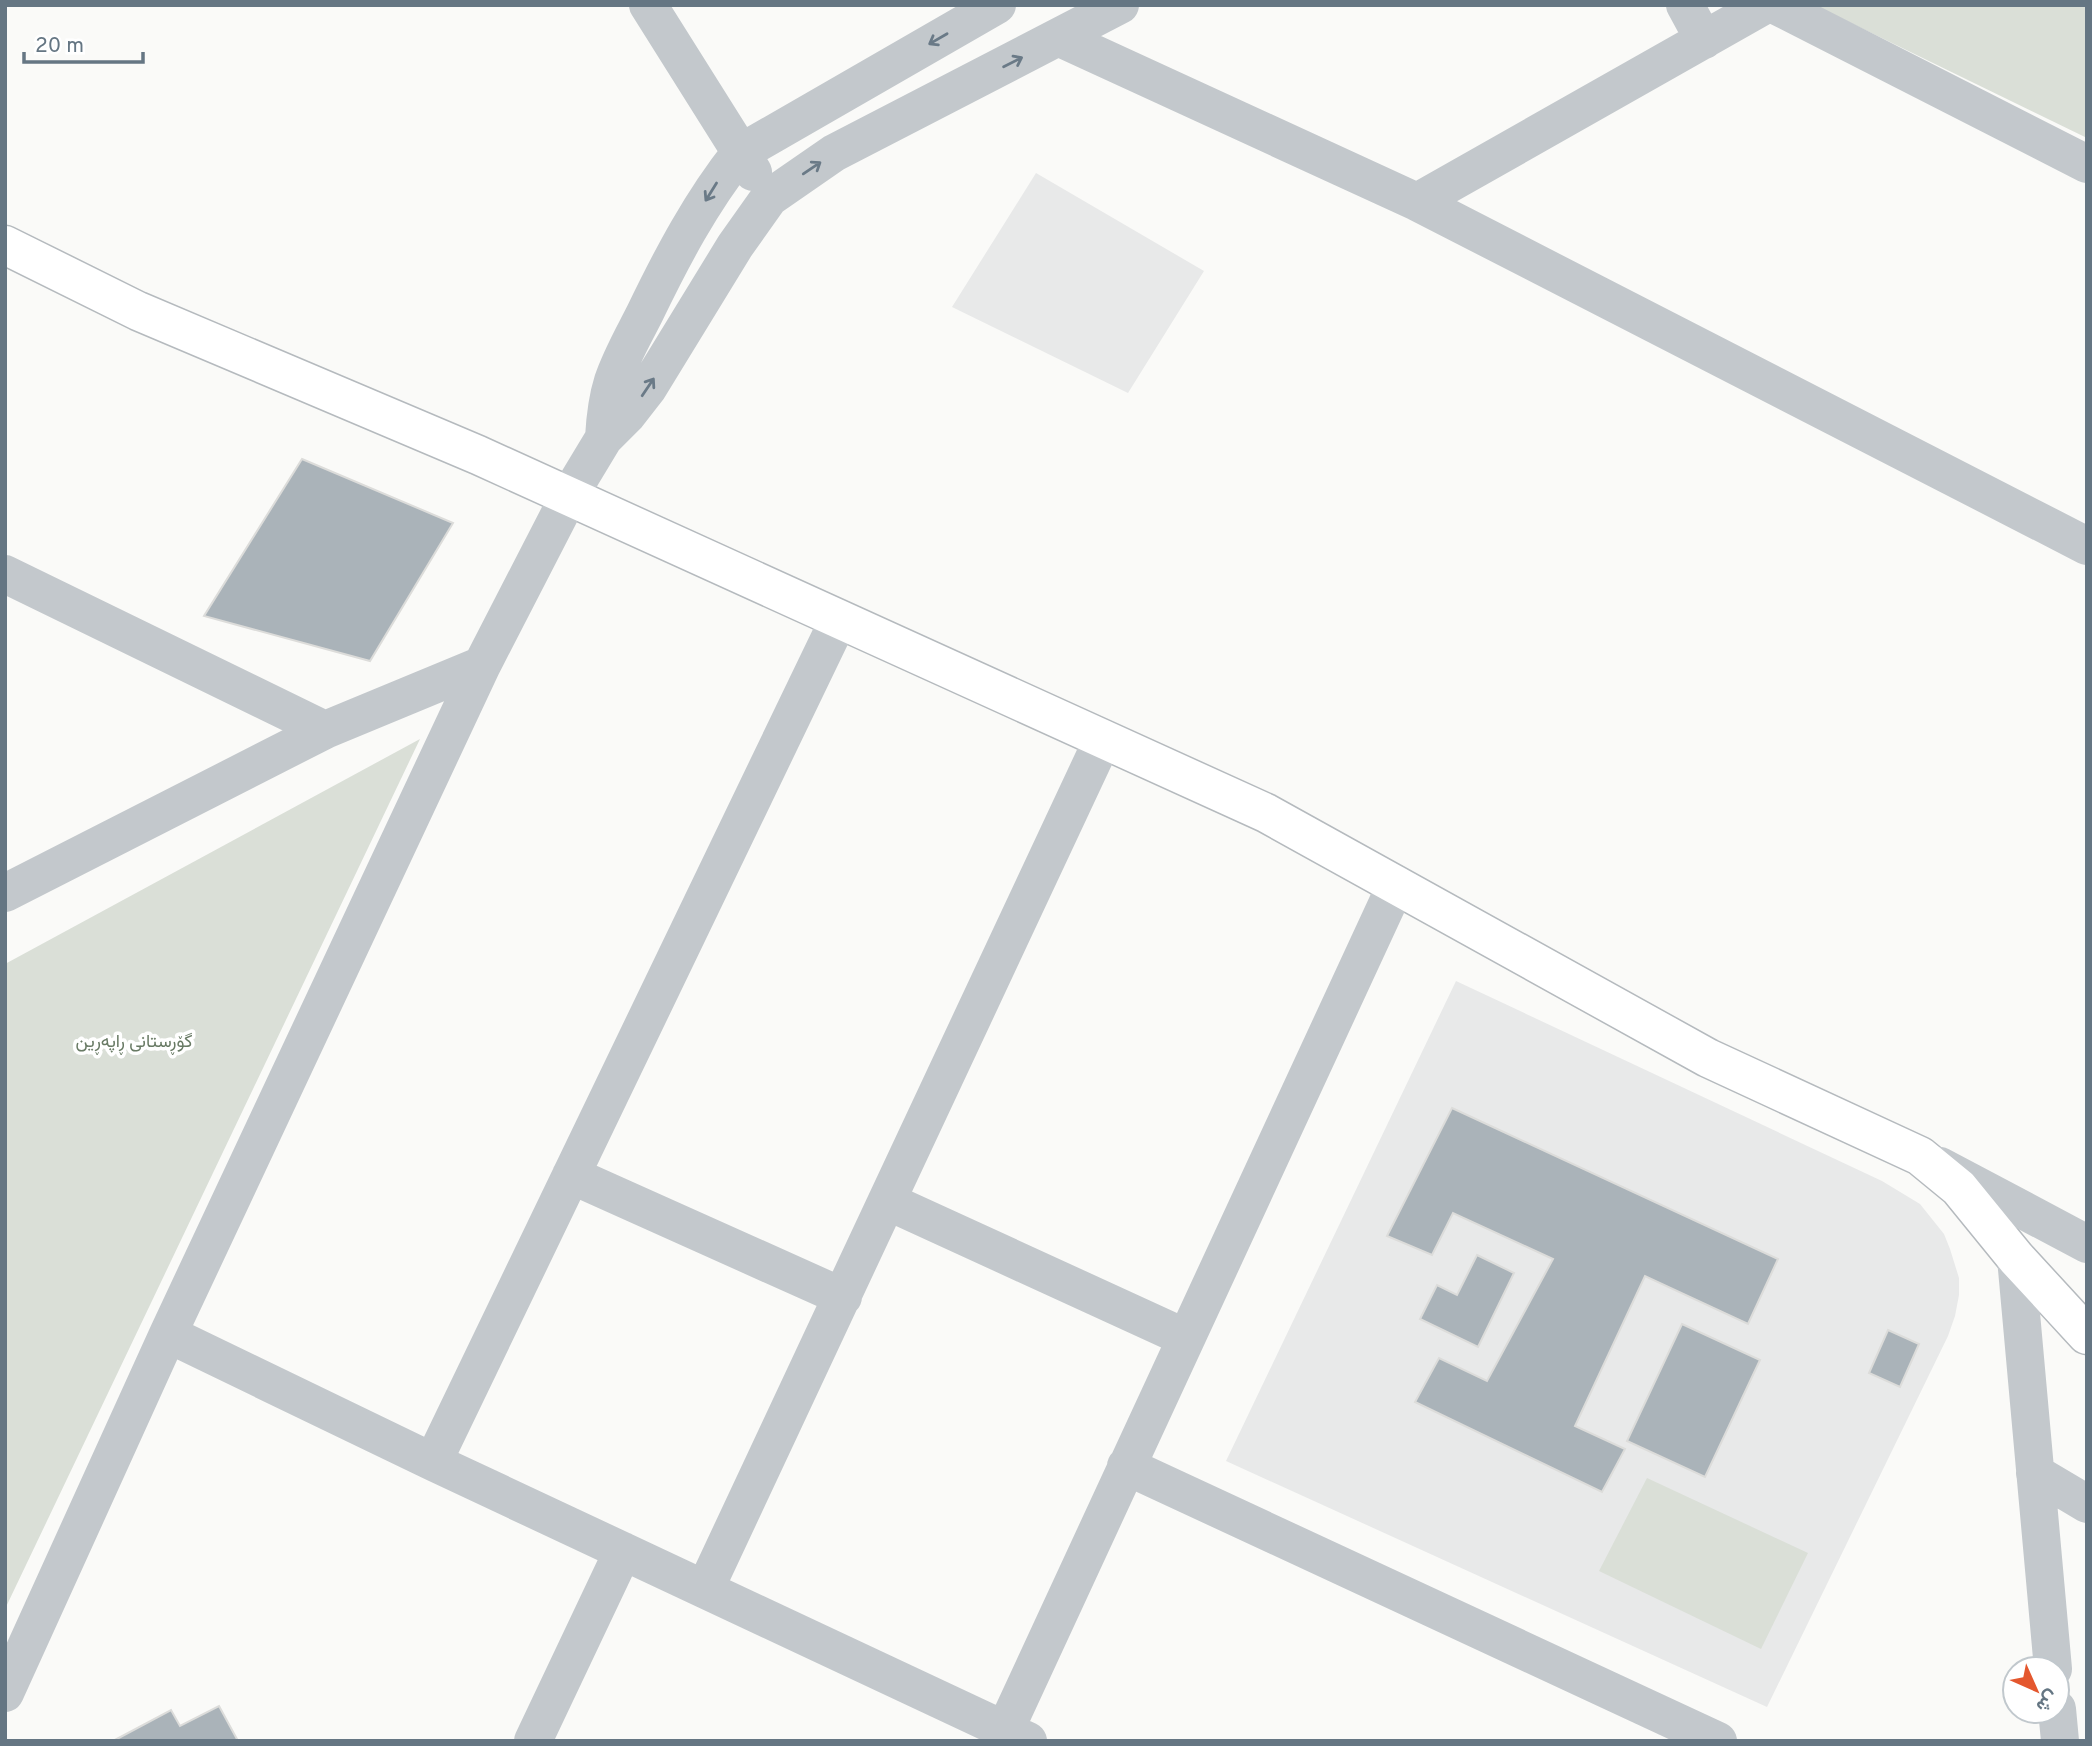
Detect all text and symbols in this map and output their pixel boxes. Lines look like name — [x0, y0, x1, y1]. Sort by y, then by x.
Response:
scale bar — [24, 21, 144, 65]
one-way arrow — [928, 32, 948, 46]
text: 20 m — [35, 33, 84, 60]
one-way arrow — [1002, 54, 1022, 68]
one-way arrow — [801, 161, 821, 175]
one-way arrow — [704, 181, 718, 201]
one-way arrow — [641, 378, 655, 397]
park label: گۆڕستانی ڕاپەڕین — [75, 1031, 193, 1055]
north arrow — [2001, 1655, 2071, 1725]
text: ش — [2030, 1684, 2063, 1717]

